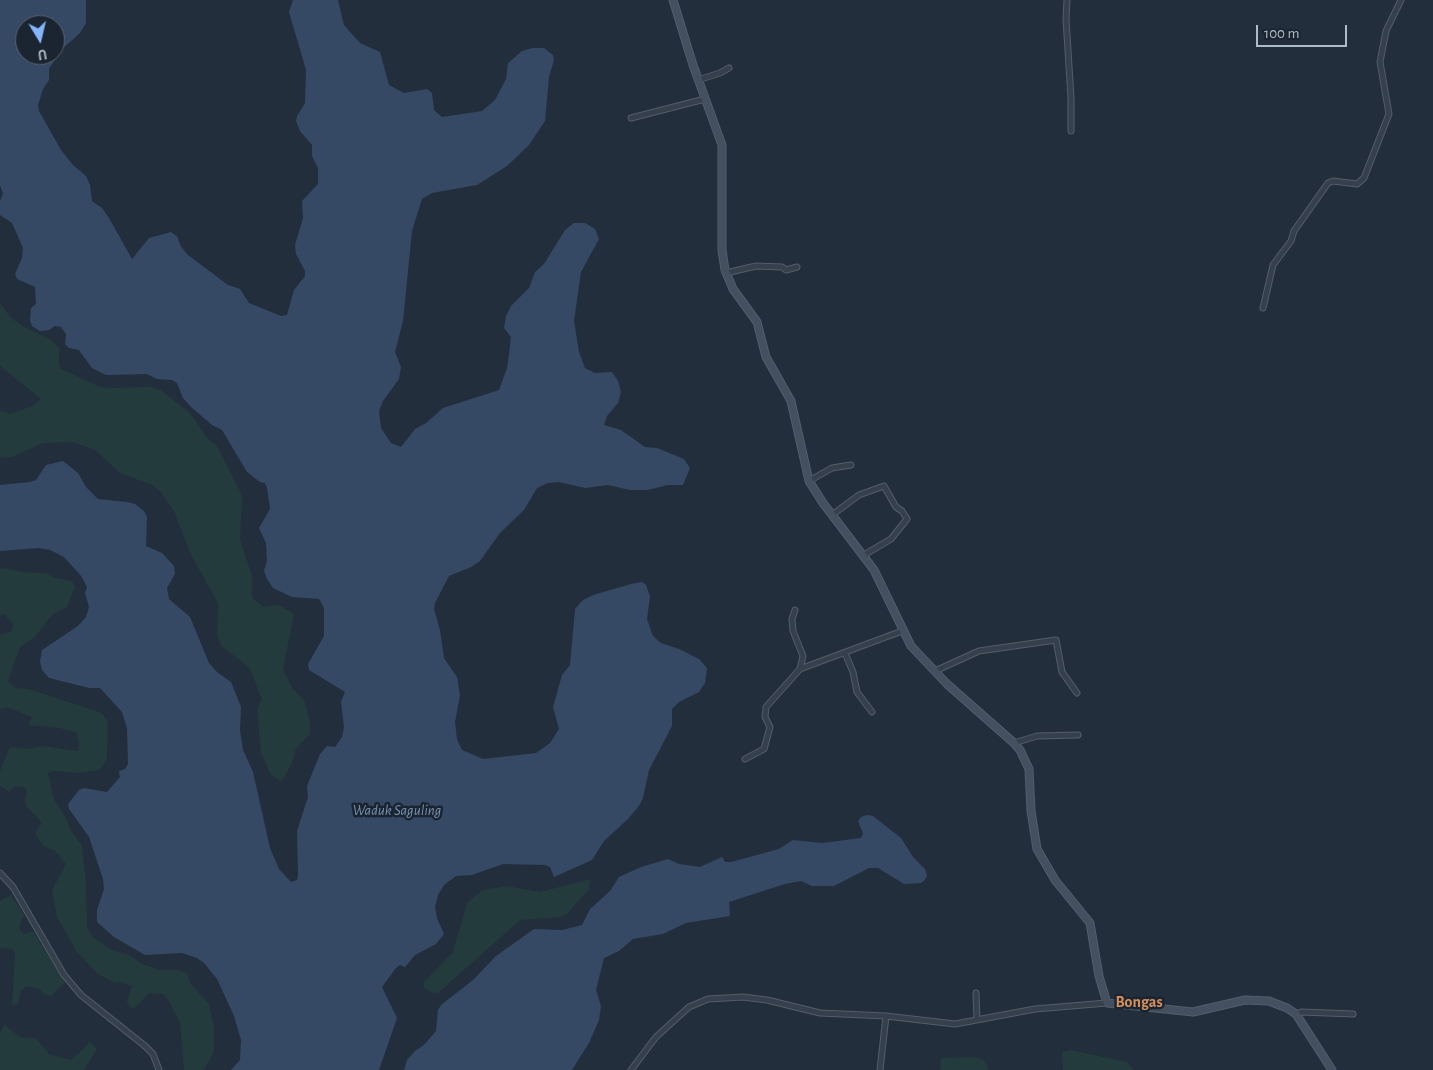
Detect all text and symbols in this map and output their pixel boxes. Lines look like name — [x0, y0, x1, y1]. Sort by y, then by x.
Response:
north arrow — [15, 15, 65, 65]
scale bar — [1258, 15, 1349, 47]
text: 100 m — [1264, 26, 1299, 41]
text: U — [37, 46, 48, 61]
water label: Waduk Saguling — [353, 801, 441, 819]
district label: Bongas — [1115, 992, 1163, 1012]

